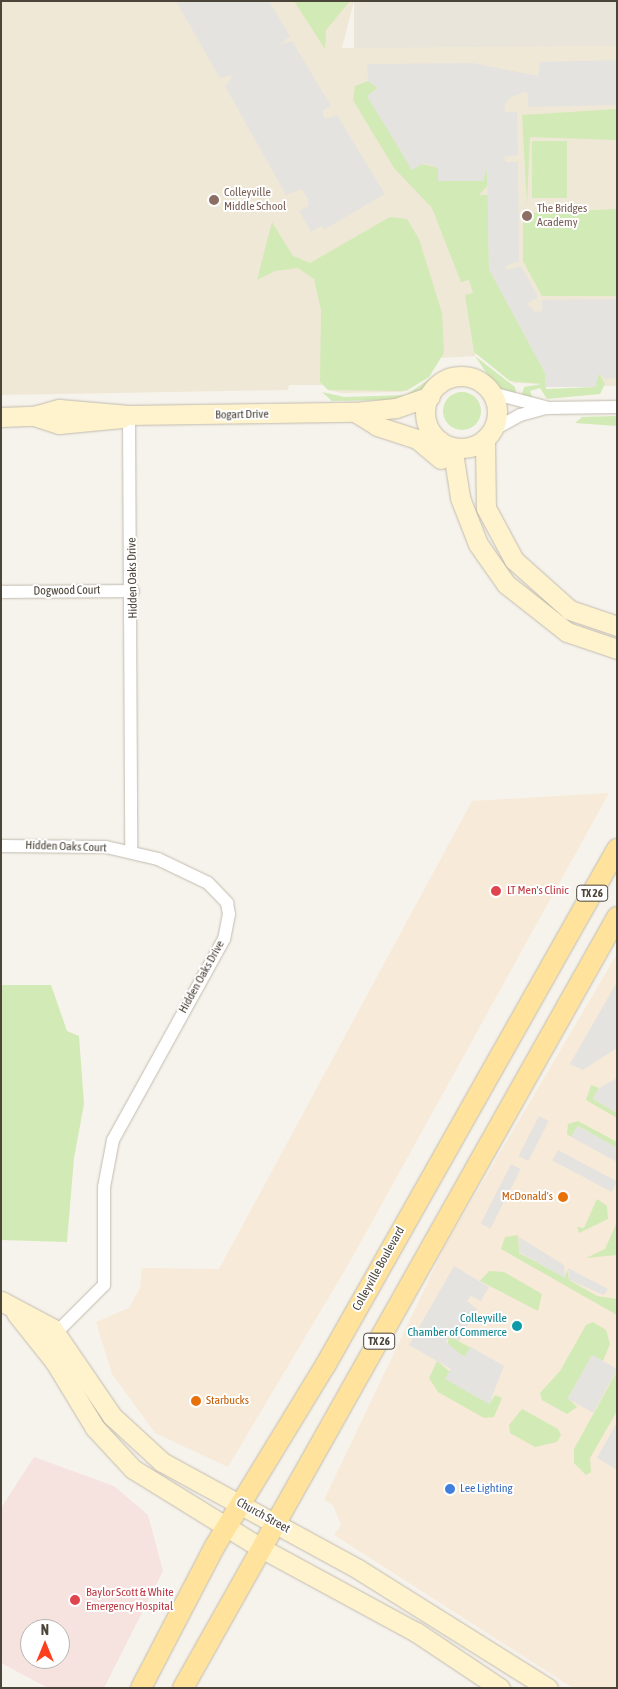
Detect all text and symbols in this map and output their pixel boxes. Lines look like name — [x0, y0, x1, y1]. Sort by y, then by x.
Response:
place label: Colleyville Middle School — [224, 186, 286, 214]
marker: Colleyville Middle School — [208, 194, 220, 206]
place label: The Bridges Academy — [537, 202, 587, 230]
marker: The Bridges Academy — [521, 210, 533, 222]
street label: Bogart Drive — [215, 407, 269, 423]
street label: Hidden Oaks Drive — [125, 537, 141, 619]
street label: Dogwood Court — [33, 583, 101, 599]
street label: Hidden Oaks Court — [25, 838, 107, 856]
marker: LT Men's Clinic — [489, 884, 503, 898]
place label: LT Men's Clinic — [507, 884, 569, 898]
road number: TX 26 — [576, 884, 608, 901]
street label: Hidden Oaks Drive — [176, 938, 228, 1016]
place label: McDonald's — [502, 1190, 553, 1204]
marker: McDonald's — [557, 1191, 569, 1203]
street label: Colleyville Boulevard — [350, 1225, 408, 1313]
place label: Colleyville Chamber of Commerce — [407, 1312, 507, 1340]
marker: Colleyville Chamber of Commerce — [511, 1320, 523, 1332]
road number: TX 26 — [363, 1332, 395, 1350]
place label: Starbucks — [206, 1394, 249, 1408]
marker: Starbucks — [190, 1395, 202, 1407]
place label: Lee Lighting — [460, 1482, 513, 1496]
marker: Lee Lighting — [444, 1483, 456, 1495]
street label: Church Street — [234, 1495, 292, 1537]
place label: Baylor Scott & White Emergency Hospital — [86, 1586, 174, 1614]
marker: Baylor Scott & White Emergency Hospital — [68, 1593, 82, 1607]
north arrow — [20, 1619, 70, 1669]
text: N — [41, 1622, 49, 1638]

